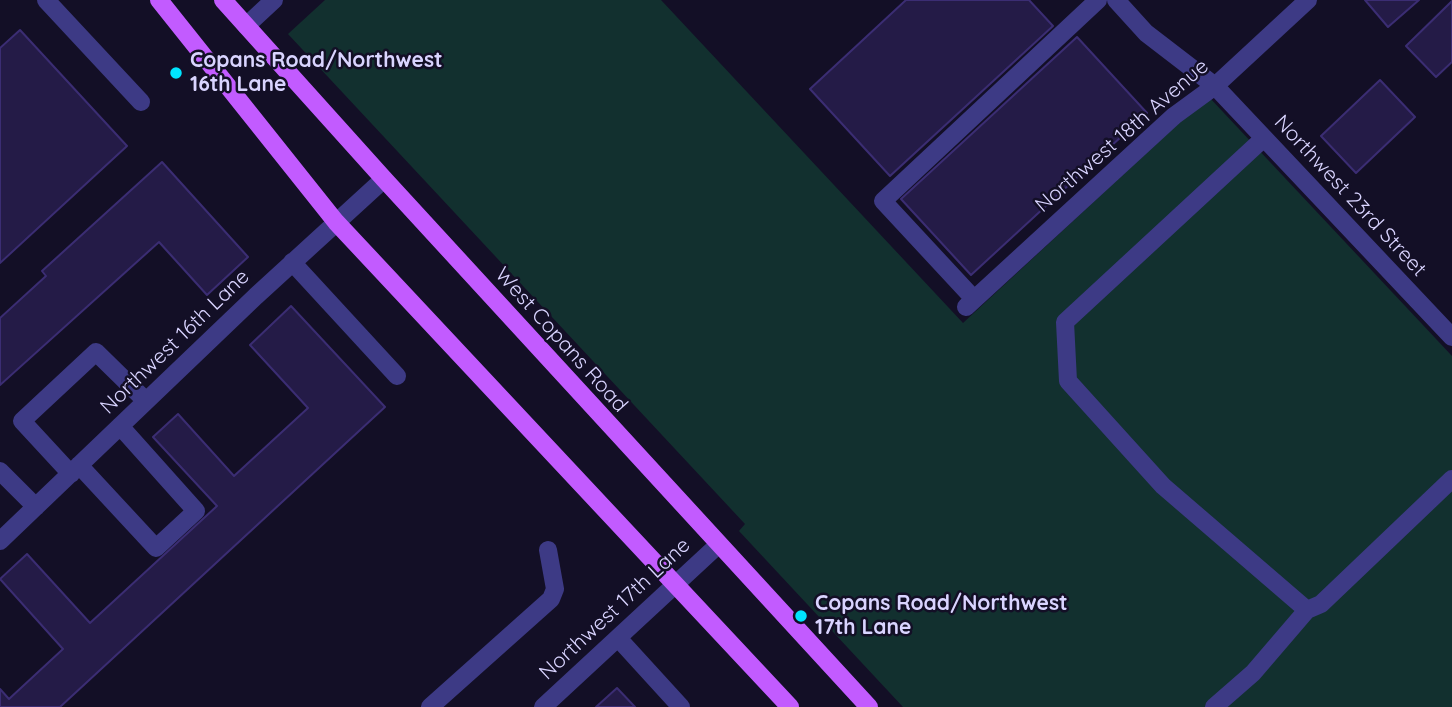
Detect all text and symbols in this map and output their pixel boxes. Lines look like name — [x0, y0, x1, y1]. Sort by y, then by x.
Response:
place label: Copans Road/Northwest 16th Lane — [190, 48, 443, 98]
street label: Northwest 18th Avenue — [1030, 54, 1214, 218]
marker: Copans Road/Northwest 16th Lane — [168, 65, 184, 81]
street label: Northwest 23rd Street — [1269, 110, 1431, 282]
street label: West Copans Road — [489, 262, 633, 418]
street label: Northwest 16th Lane — [95, 264, 255, 420]
street label: Northwest 17th Lane — [534, 533, 696, 685]
place label: Copans Road/Northwest 17th Lane — [815, 591, 1068, 641]
marker: Copans Road/Northwest 17th Lane — [793, 608, 809, 624]

